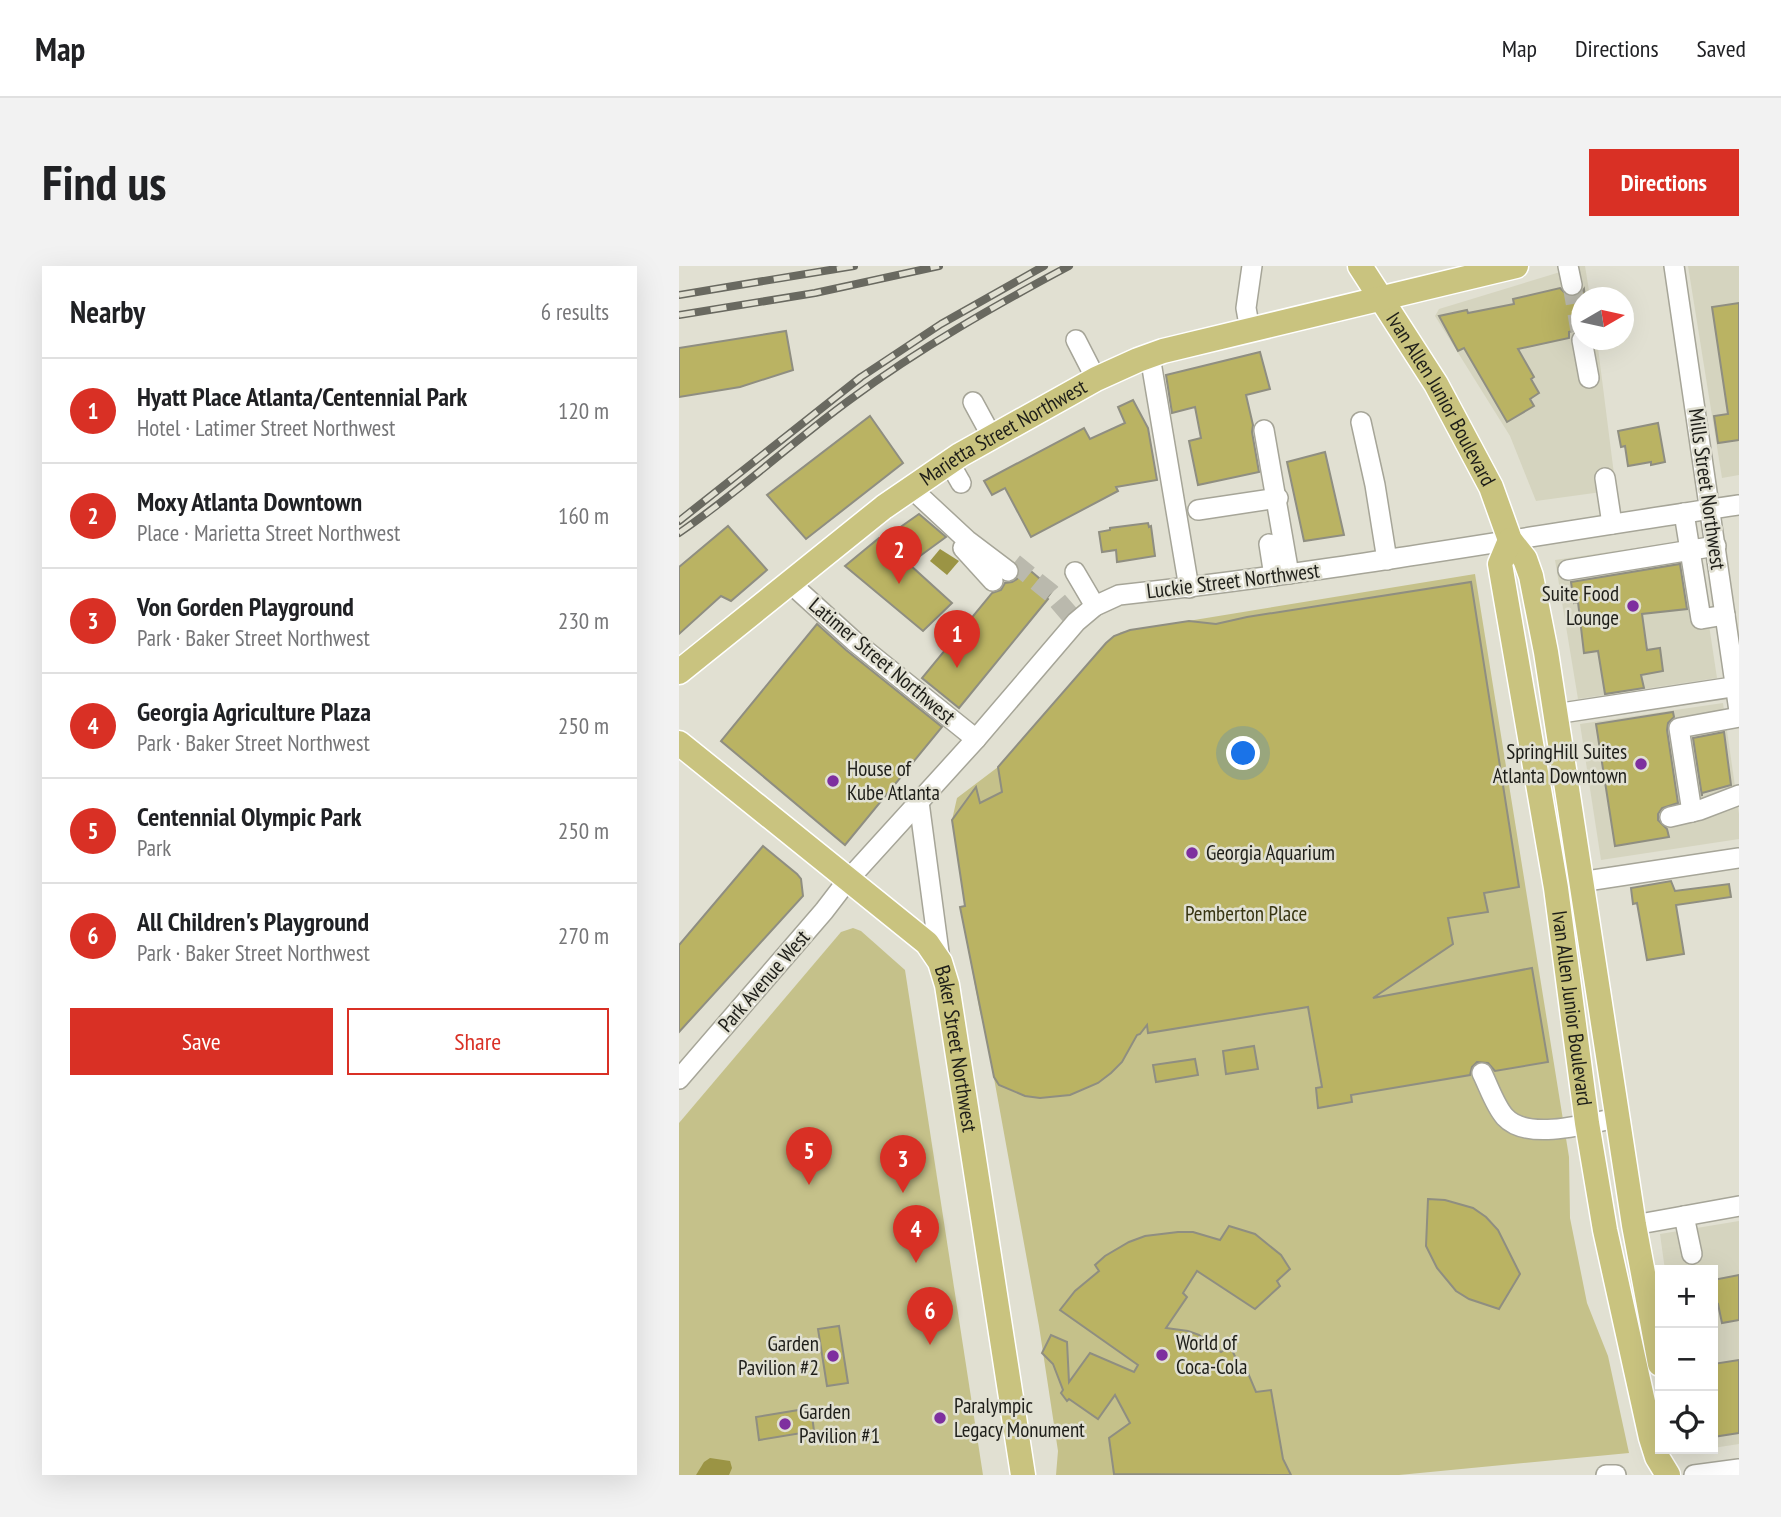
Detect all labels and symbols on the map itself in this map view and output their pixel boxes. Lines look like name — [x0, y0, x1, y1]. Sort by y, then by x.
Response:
north arrow — [1571, 287, 1634, 350]
street label: Ivan Allen Junior Boulevard — [1380, 307, 1502, 491]
street label: Marietta Street Northwest — [914, 373, 1091, 491]
street label: Mills Street Northwest — [1683, 407, 1732, 572]
pin: 2 — [876, 526, 922, 584]
street label: Luckie Street Northwest — [1145, 556, 1321, 605]
place label: Suite Food Lounge — [1542, 580, 1619, 631]
street label: Latimer Street Northwest — [804, 591, 961, 730]
marker: Suite Food Lounge — [1625, 598, 1641, 614]
pin: 1 — [934, 610, 980, 668]
your location — [1226, 736, 1260, 770]
place label: SpringHill Suites Atlanta Downtown — [1493, 738, 1627, 789]
place label: House of Kube Atlanta — [847, 755, 940, 806]
marker: SpringHill Suites Atlanta Downtown — [1633, 756, 1649, 772]
marker: House of Kube Atlanta — [825, 773, 841, 789]
place label: Georgia Aquarium — [1206, 839, 1335, 866]
marker: Georgia Aquarium — [1184, 845, 1200, 861]
park label: Pemberton Place — [1185, 900, 1307, 927]
street label: Ivan Allen Junior Boulevard — [1546, 909, 1599, 1107]
street label: Park Avenue West — [712, 924, 816, 1037]
street label: Baker Street Northwest — [929, 962, 984, 1134]
pin: 5 — [786, 1127, 832, 1185]
pin: 3 — [880, 1135, 926, 1193]
pin: 4 — [893, 1205, 939, 1263]
pin: 6 — [907, 1287, 953, 1345]
place label: World of Coca-Cola — [1176, 1329, 1247, 1380]
place label: Garden Pavilion #2 — [738, 1330, 819, 1381]
marker: World of Coca-Cola — [1154, 1347, 1170, 1363]
marker: Garden Pavilion #2 — [825, 1348, 841, 1364]
place label: Paralympic Legacy Monument — [954, 1392, 1085, 1443]
place label: Garden Pavilion #1 — [799, 1398, 880, 1449]
marker: Paralympic Legacy Monument — [932, 1410, 948, 1426]
marker: Garden Pavilion #1 — [777, 1416, 793, 1432]

